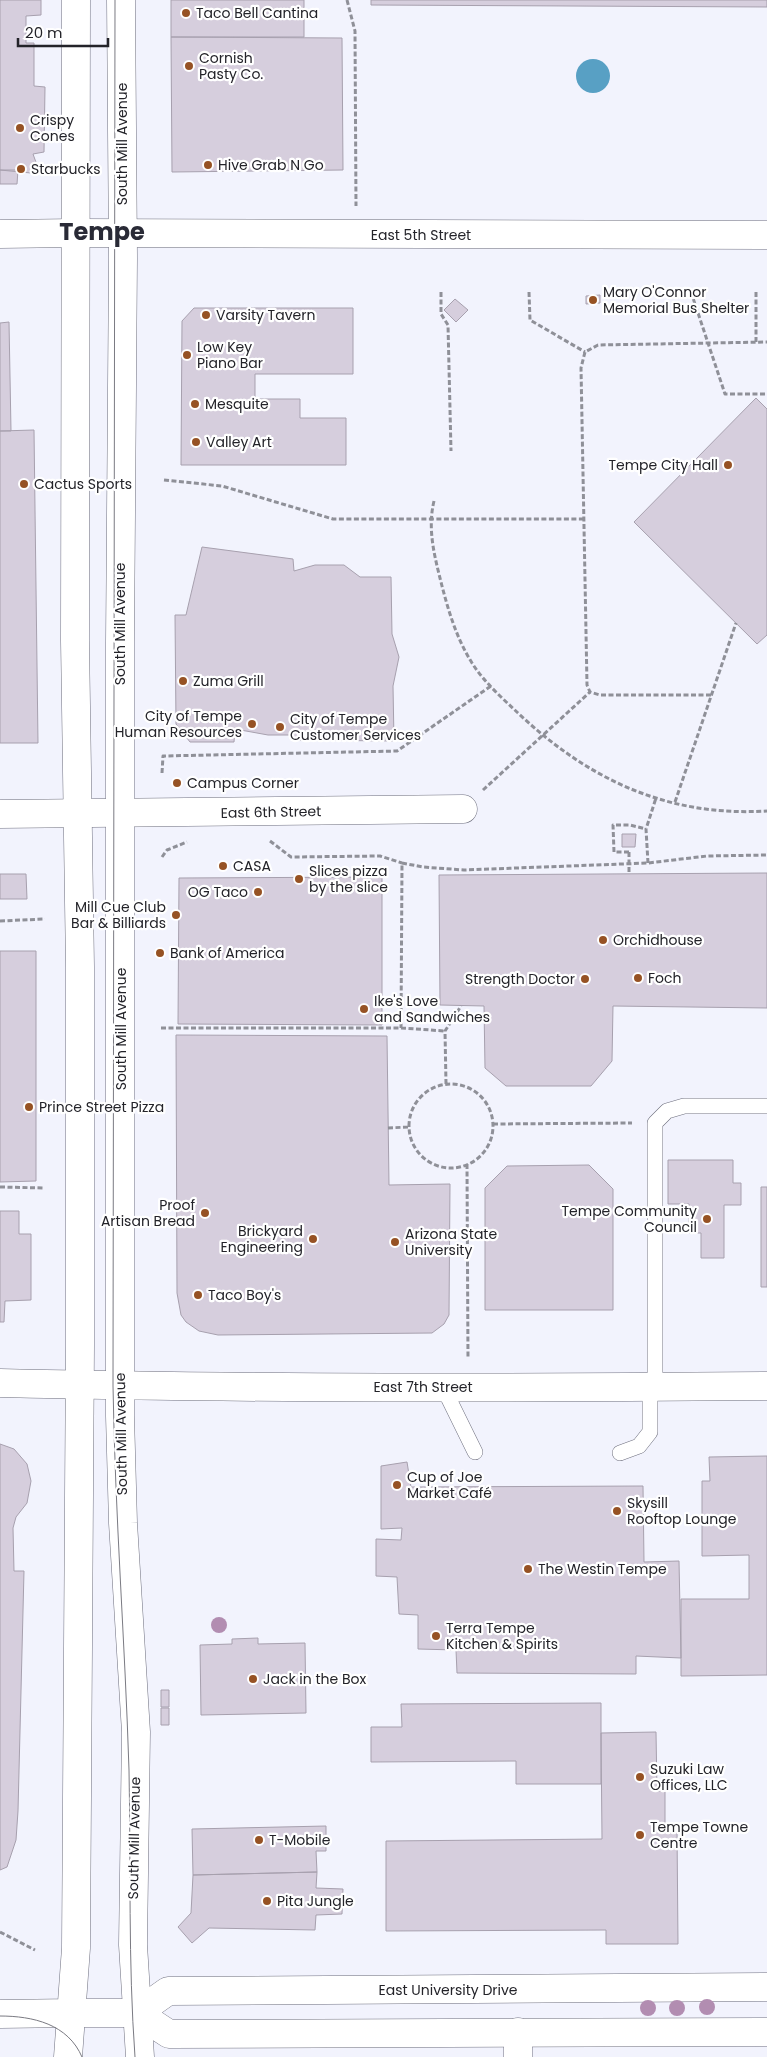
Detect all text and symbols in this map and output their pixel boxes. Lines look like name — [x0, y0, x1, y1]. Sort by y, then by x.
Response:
place label: Taco Bell Cantina — [196, 3, 318, 23]
marker: Taco Bell Cantina — [180, 7, 192, 19]
scale bar — [18, 15, 108, 47]
text: 20 m — [25, 22, 63, 43]
place label: Cornish Pasty Co. — [199, 48, 263, 84]
marker: Cornish Pasty Co. — [183, 60, 195, 72]
street label: South Mill Avenue — [112, 82, 132, 205]
place label: Crispy Cones — [30, 110, 75, 146]
marker: Crispy Cones — [14, 122, 26, 134]
place label: Hive Grab N Go — [218, 155, 324, 175]
place label: Starbucks — [31, 159, 100, 179]
marker: Hive Grab N Go — [202, 159, 214, 171]
marker: Starbucks — [15, 163, 27, 175]
district label: Tempe — [59, 215, 145, 248]
street label: East 5th Street — [371, 225, 471, 245]
place label: Mary O'Connor Memorial Bus Shelter — [603, 282, 749, 318]
marker: Mary O'Connor Memorial Bus Shelter — [587, 294, 599, 306]
place label: Varsity Tavern — [216, 305, 315, 325]
marker: Varsity Tavern — [200, 309, 212, 321]
place label: Low Key Piano Bar — [197, 337, 263, 373]
marker: Low Key Piano Bar — [181, 349, 193, 361]
place label: Mesquite — [205, 394, 269, 414]
marker: Mesquite — [189, 398, 201, 410]
place label: Valley Art — [206, 432, 272, 452]
marker: Valley Art — [190, 436, 202, 448]
place label: Tempe City Hall — [608, 455, 718, 475]
marker: Tempe City Hall — [722, 459, 734, 471]
place label: Cactus Sports — [34, 474, 132, 494]
marker: Cactus Sports — [18, 478, 30, 490]
street label: South Mill Avenue — [110, 562, 130, 685]
place label: Zuma Grill — [193, 671, 264, 691]
marker: Zuma Grill — [177, 675, 189, 687]
place label: City of Tempe Human Resources — [115, 706, 242, 742]
place label: City of Tempe Customer Services — [290, 709, 421, 745]
marker: City of Tempe Human Resources — [246, 718, 258, 730]
marker: City of Tempe Customer Services — [274, 721, 286, 733]
place label: Campus Corner — [187, 773, 299, 793]
marker: Campus Corner — [171, 777, 183, 789]
street label: East 6th Street — [221, 801, 321, 823]
place label: CASA — [233, 856, 271, 876]
marker: CASA — [217, 860, 229, 872]
place label: Slices pizza by the slice — [309, 861, 388, 897]
marker: Slices pizza by the slice — [293, 873, 305, 885]
place label: OG Taco — [188, 882, 248, 902]
marker: OG Taco — [252, 886, 264, 898]
place label: Mill Cue Club Bar & Billiards — [71, 897, 166, 933]
marker: Mill Cue Club Bar & Billiards — [170, 909, 182, 921]
place label: Orchidhouse — [613, 930, 703, 950]
marker: Orchidhouse — [597, 934, 609, 946]
place label: Bank of America — [170, 943, 284, 963]
marker: Bank of America — [154, 947, 166, 959]
street label: South Mill Avenue — [111, 967, 131, 1090]
place label: Foch — [648, 968, 681, 988]
place label: Strength Doctor — [465, 969, 575, 989]
marker: Foch — [632, 972, 644, 984]
marker: Strength Doctor — [579, 973, 591, 985]
place label: Ike's Love and Sandwiches — [374, 991, 490, 1027]
marker: Ike's Love and Sandwiches — [358, 1003, 370, 1015]
place label: Prince Street Pizza — [39, 1097, 164, 1117]
marker: Prince Street Pizza — [23, 1101, 35, 1113]
place label: Proof Artisan Bread — [101, 1195, 195, 1231]
place label: Tempe Community Council — [561, 1201, 697, 1237]
marker: Proof Artisan Bread — [199, 1207, 211, 1219]
marker: Tempe Community Council — [701, 1213, 713, 1225]
place label: Brickyard Engineering — [221, 1221, 303, 1257]
place label: Arizona State University — [405, 1224, 497, 1260]
marker: Brickyard Engineering — [307, 1233, 319, 1245]
marker: Arizona State University — [389, 1236, 401, 1248]
place label: Taco Boy's — [208, 1285, 281, 1305]
marker: Taco Boy's — [192, 1289, 204, 1301]
street label: South Mill Avenue — [110, 1372, 132, 1495]
street label: East 7th Street — [373, 1377, 473, 1397]
place label: Cup of Joe Market Café — [407, 1467, 492, 1503]
marker: Cup of Joe Market Café — [391, 1479, 403, 1491]
place label: Skysill Rooftop Lounge — [627, 1493, 737, 1529]
marker: Skysill Rooftop Lounge — [611, 1505, 623, 1517]
place label: The Westin Tempe — [538, 1559, 667, 1579]
marker: The Westin Tempe — [522, 1563, 534, 1575]
place label: Terra Tempe Kitchen & Spirits — [446, 1618, 558, 1654]
marker: Terra Tempe Kitchen & Spirits — [430, 1630, 442, 1642]
place label: Jack in the Box — [263, 1669, 366, 1689]
marker: Jack in the Box — [247, 1673, 259, 1685]
place label: Suzuki Law Offices, LLC — [650, 1759, 728, 1795]
marker: Suzuki Law Offices, LLC — [634, 1771, 646, 1783]
street label: South Mill Avenue — [123, 1776, 145, 1899]
place label: Tempe Towne Centre — [650, 1817, 749, 1853]
marker: Tempe Towne Centre — [634, 1829, 646, 1841]
place label: T-Mobile — [269, 1830, 331, 1850]
marker: T-Mobile — [253, 1834, 265, 1846]
place label: Pita Jungle — [277, 1891, 354, 1911]
marker: Pita Jungle — [261, 1895, 273, 1907]
street label: East University Drive — [379, 1980, 518, 2000]

